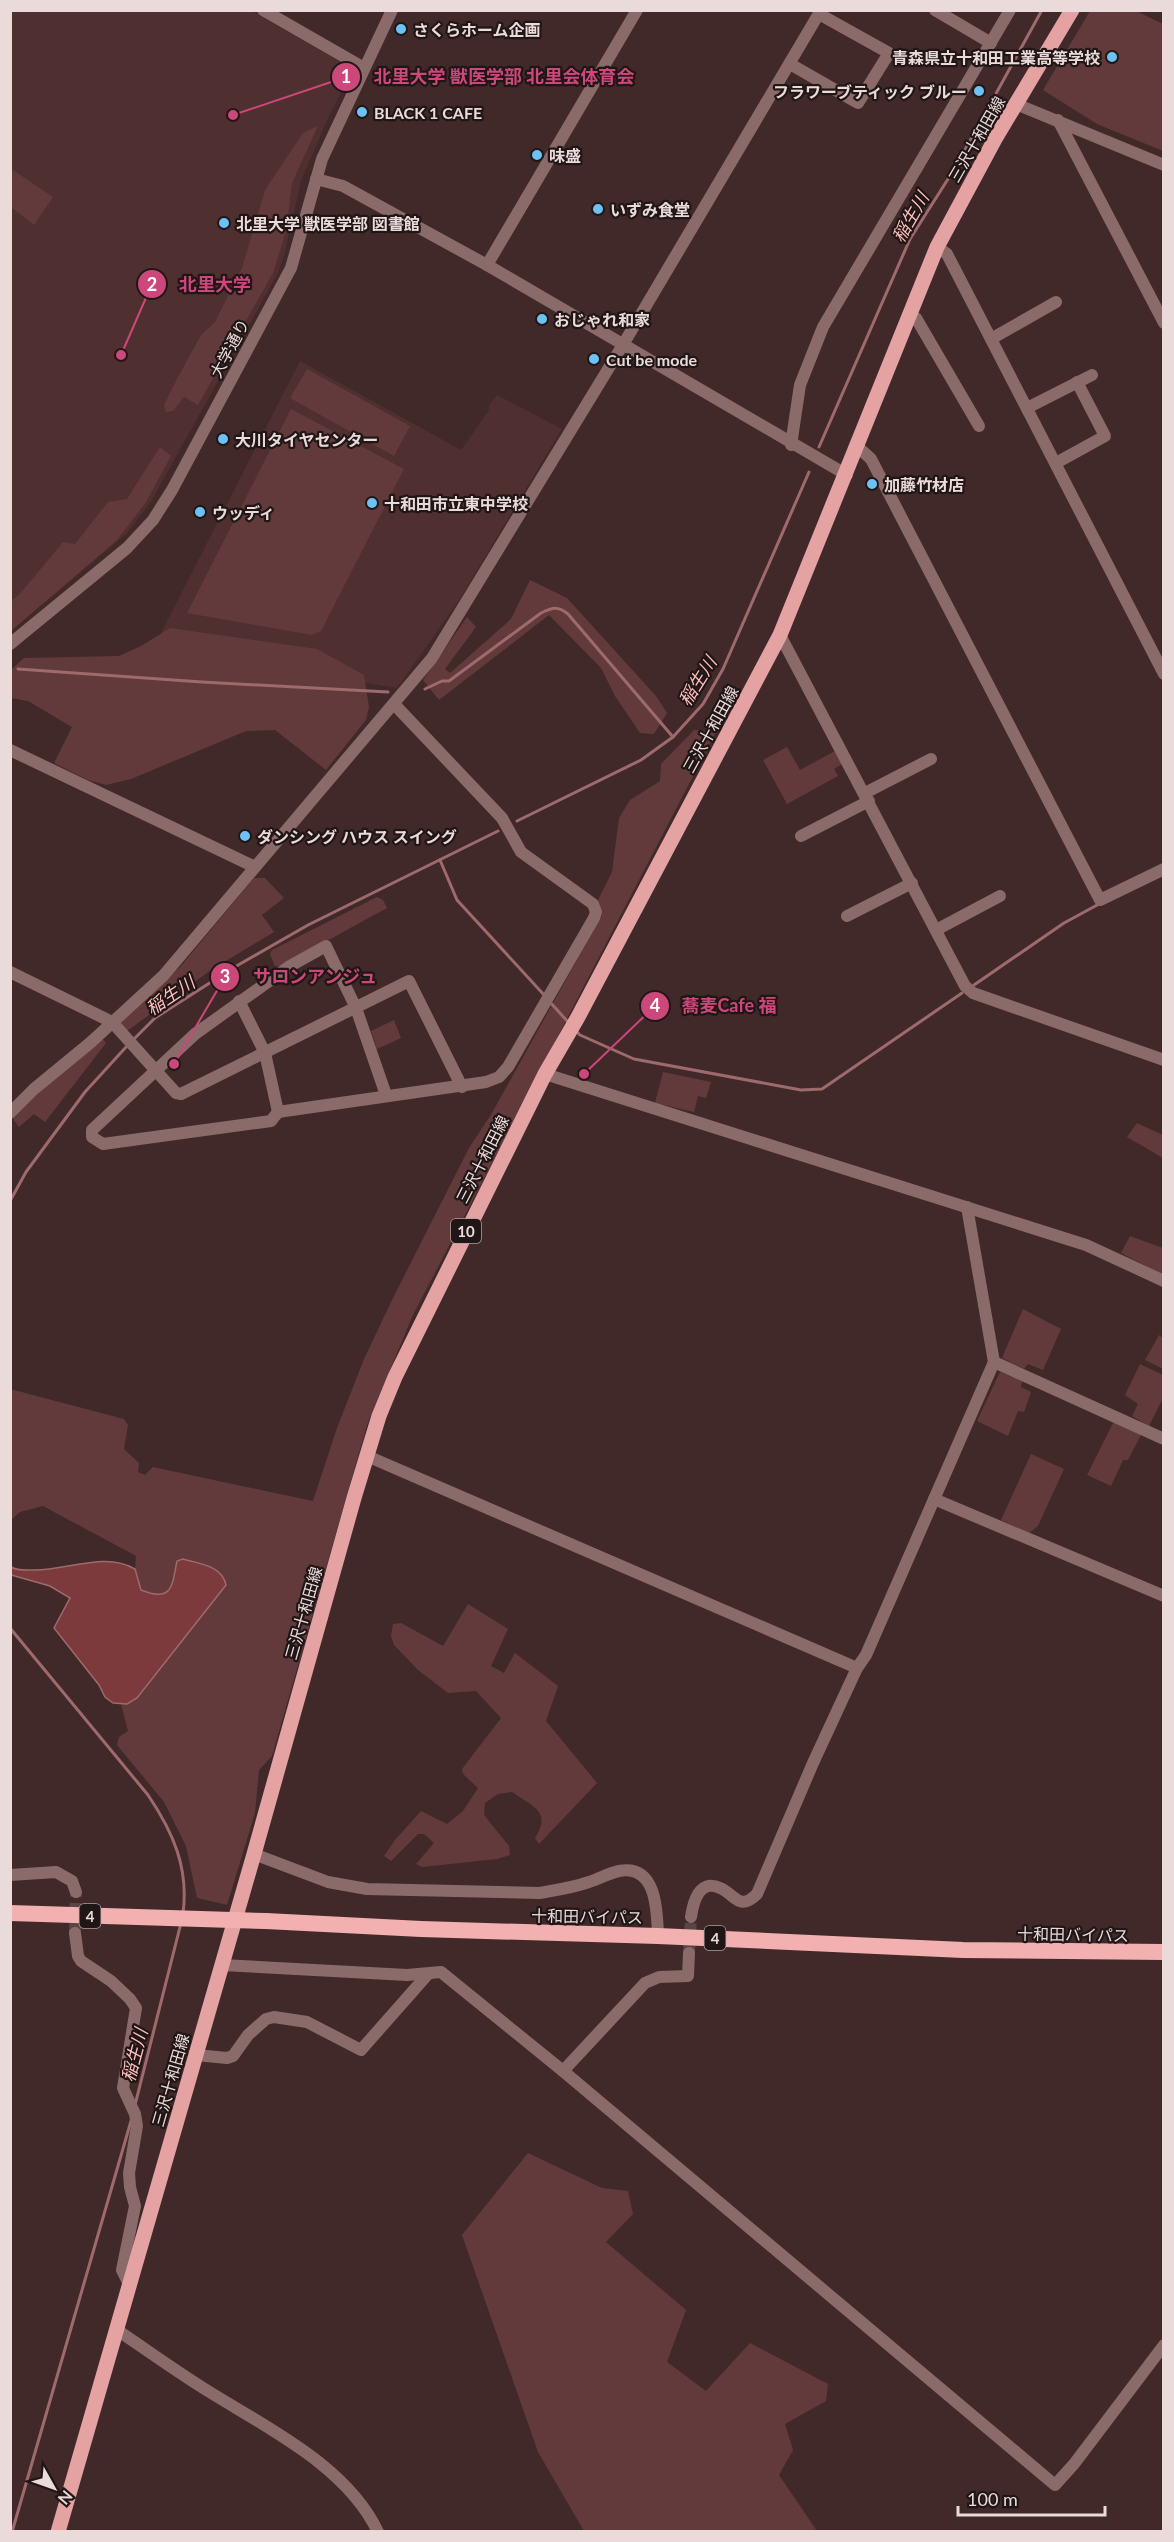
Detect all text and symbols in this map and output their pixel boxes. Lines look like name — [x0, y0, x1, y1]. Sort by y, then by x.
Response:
place label: さくらホーム企画 — [413, 20, 541, 39]
marker: さくらホーム企画 — [394, 22, 408, 36]
place label: 青森県立十和田工業高等学校 — [892, 48, 1100, 67]
marker: 青森県立十和田工業高等学校 — [1105, 50, 1119, 64]
callout: 北里大学 獣医学部 北里会体育会 — [331, 59, 646, 95]
text: 1 — [341, 65, 351, 87]
text: 北里大学 獣医学部 北里会体育会 — [374, 65, 634, 87]
place label: フラワーブティック ブルー — [773, 82, 967, 101]
marker: フラワーブティック ブルー — [972, 84, 986, 98]
street label: 三沢十和田線 — [944, 93, 1008, 185]
place label: BLACK 1 CAFE — [374, 103, 482, 122]
marker: BLACK 1 CAFE — [355, 105, 369, 119]
place label: 味盛 — [549, 146, 581, 165]
marker: 味盛 — [530, 148, 544, 162]
water label: 稲生川 — [887, 186, 934, 246]
place label: いずみ食堂 — [610, 200, 690, 219]
marker: いずみ食堂 — [591, 202, 605, 216]
place label: 北里大学 獣医学部 図書館 — [236, 214, 420, 233]
marker: 北里大学 獣医学部 図書館 — [217, 216, 231, 230]
callout: 北里大学 — [137, 266, 263, 302]
text: 2 — [147, 273, 157, 295]
text: 北里大学 — [179, 273, 251, 295]
place label: おじゃれ和家 — [554, 310, 650, 329]
marker: おじゃれ和家 — [535, 312, 549, 326]
street label: 大学通り — [206, 315, 252, 381]
place label: Cut be mode — [606, 350, 698, 369]
marker: Cut be mode — [587, 352, 601, 366]
place label: 大川タイヤセンター — [235, 430, 379, 449]
marker: 大川タイヤセンター — [216, 432, 230, 446]
place label: 加藤竹材店 — [884, 475, 964, 494]
marker: 加藤竹材店 — [865, 477, 879, 491]
place label: 十和田市立東中学校 — [384, 494, 528, 513]
marker: 十和田市立東中学校 — [365, 496, 379, 510]
place label: ウッディ — [212, 503, 275, 522]
marker: ウッディ — [193, 505, 207, 519]
water label: 稲生川 — [673, 651, 722, 710]
street label: 三沢十和田線 — [678, 682, 742, 776]
place label: ダンシング ハウス スイング — [257, 827, 457, 846]
marker: ダンシング ハウス スイング — [238, 829, 252, 843]
callout: サロンアンジュ — [210, 959, 390, 995]
text: 3 — [220, 965, 230, 987]
text: サロンアンジュ — [253, 965, 377, 987]
water label: 稲生川 — [141, 970, 200, 1019]
callout: 蕎麦Cafe 福 — [640, 988, 789, 1024]
text: 4 — [650, 994, 660, 1016]
text: 蕎麦Cafe 福 — [681, 994, 777, 1016]
street label: 三沢十和田線 — [452, 1112, 512, 1206]
road number: 10 — [451, 1219, 481, 1243]
street label: 三沢十和田線 — [281, 1564, 325, 1662]
road number: 4 — [80, 1904, 100, 1928]
street label: 十和田バイパス — [531, 1906, 643, 1926]
street label: 十和田バイパス — [1017, 1924, 1129, 1944]
road number: 4 — [704, 1926, 726, 1950]
water label: 稲生川 — [116, 2024, 152, 2084]
street label: 三沢十和田線 — [148, 2031, 192, 2129]
north arrow — [24, 2458, 84, 2518]
scale bar — [958, 2479, 1105, 2517]
text: N — [55, 2487, 77, 2509]
text: 100 m — [967, 2488, 1018, 2510]

